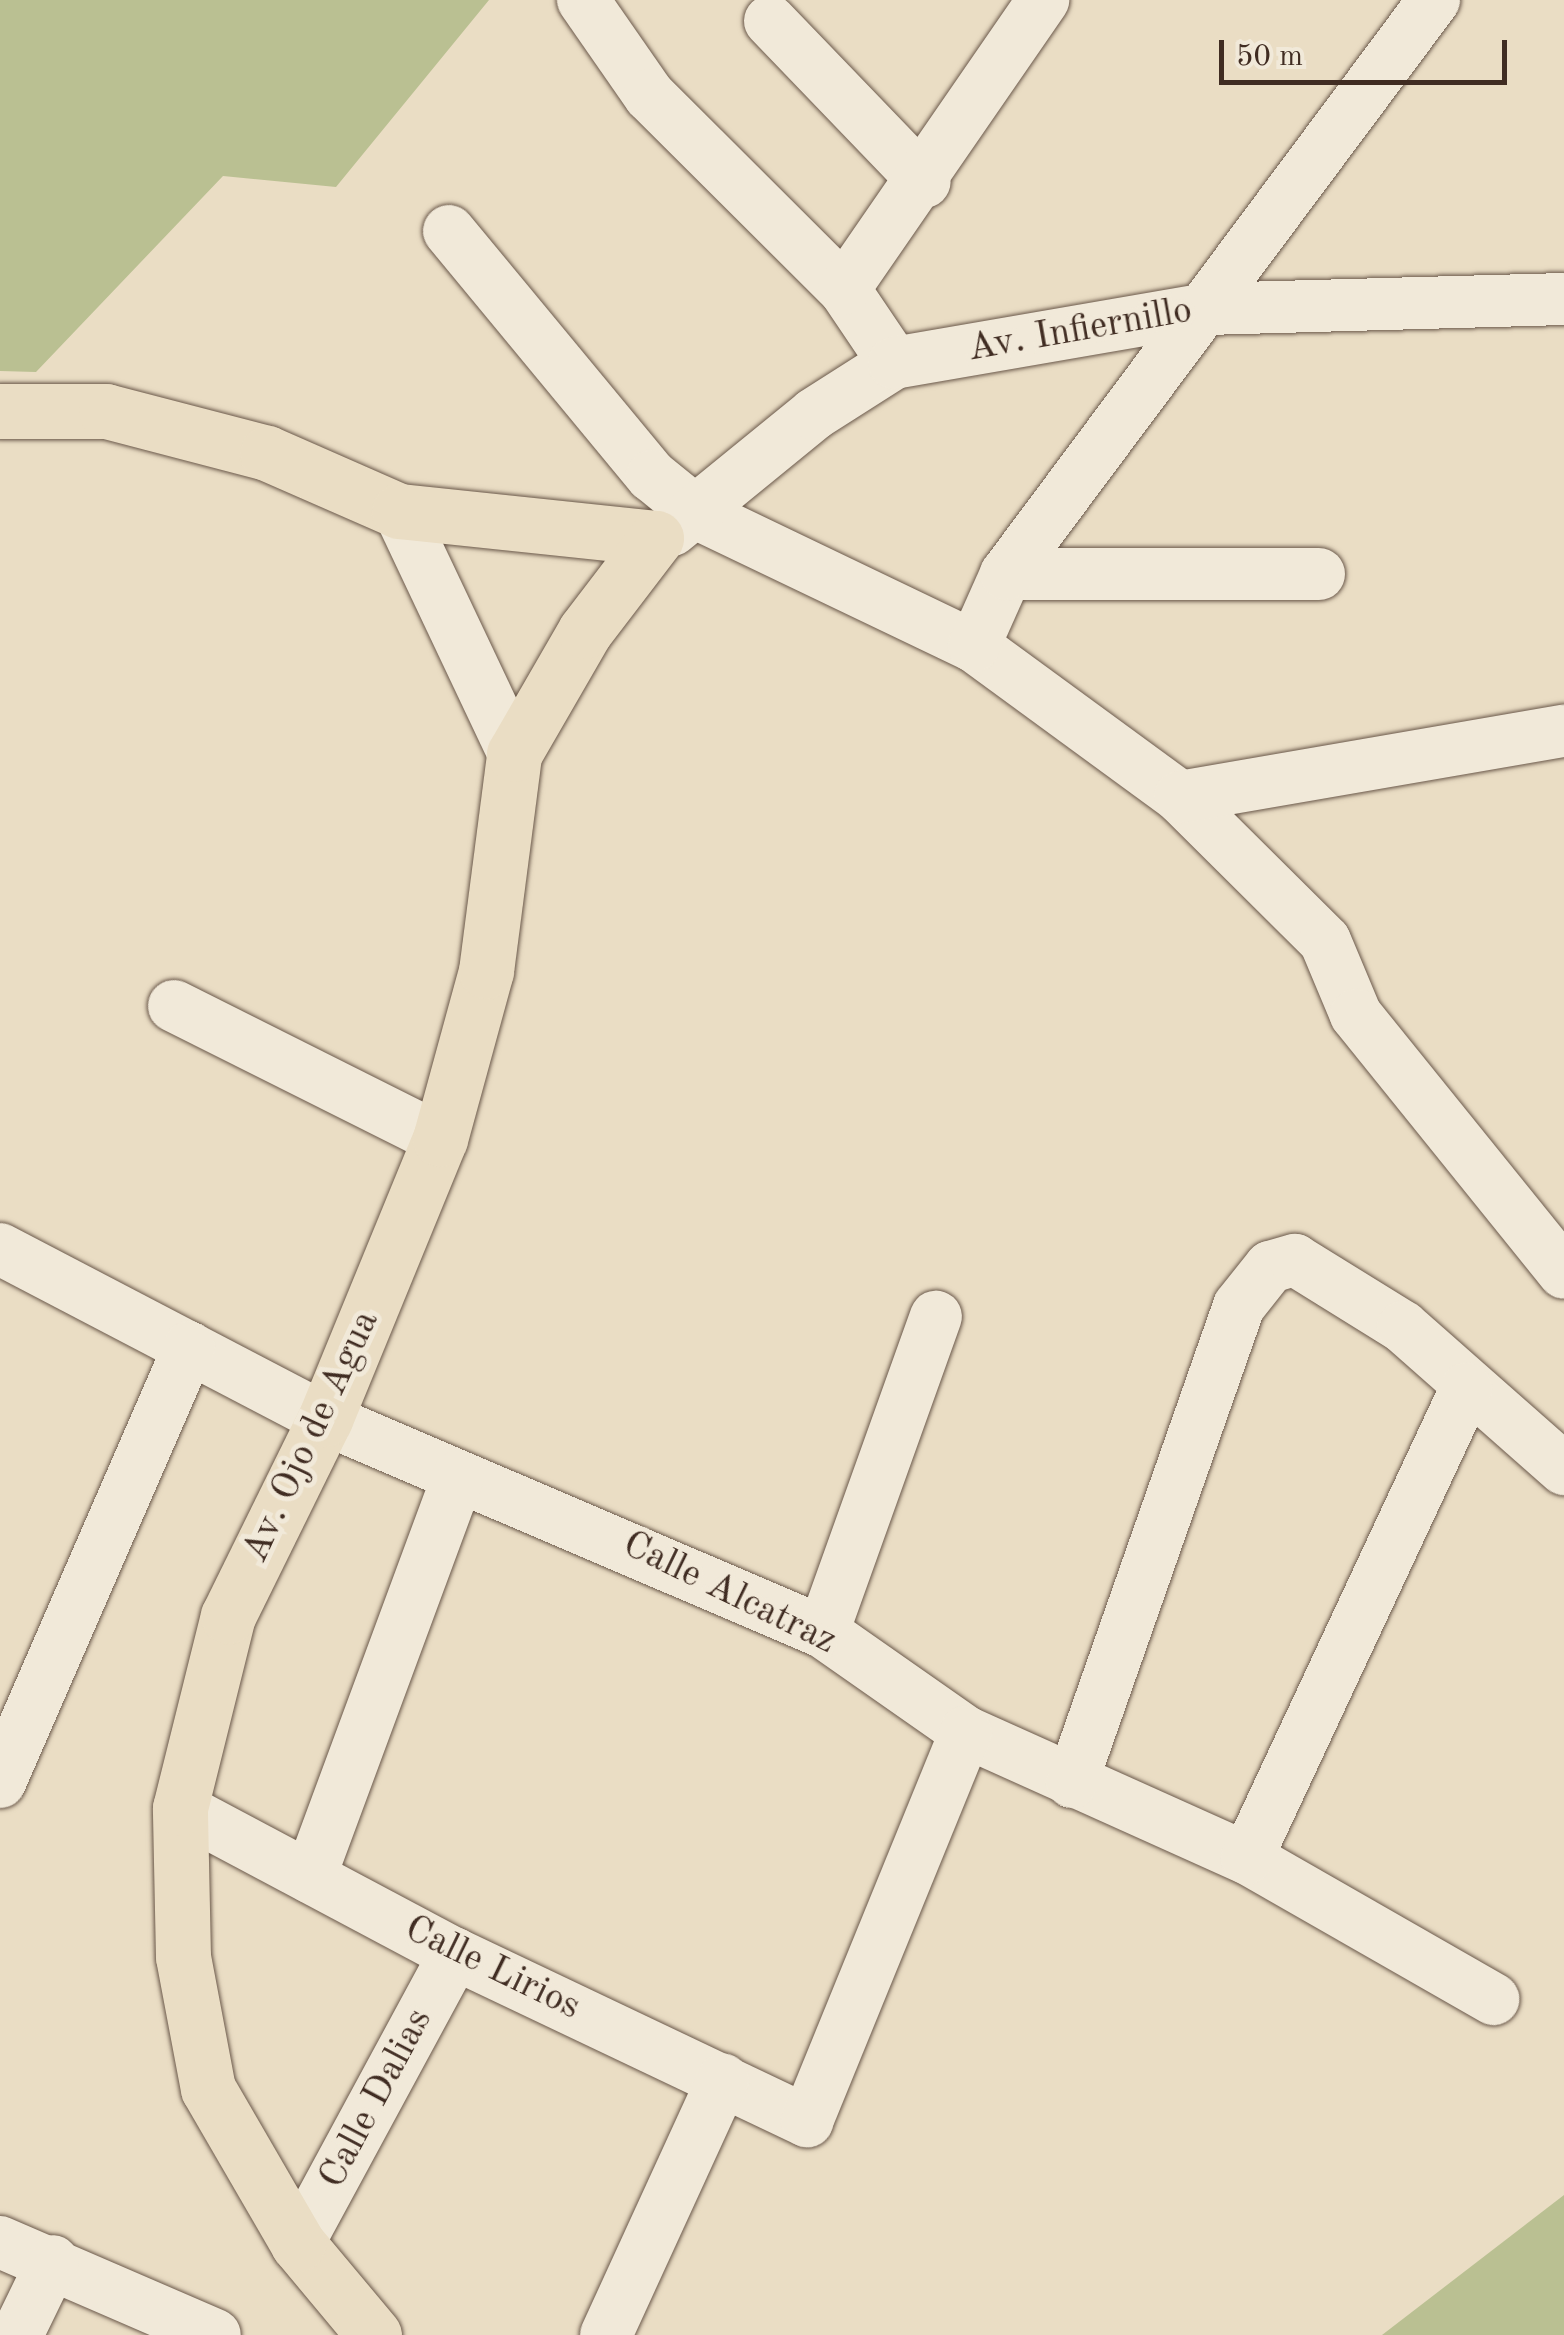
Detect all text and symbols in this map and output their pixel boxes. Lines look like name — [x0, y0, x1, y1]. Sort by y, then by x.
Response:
scale bar — [1224, 20, 1512, 82]
text: 50 m — [1236, 42, 1303, 72]
street label: Av. Infiernillo — [964, 289, 1196, 373]
street label: Av. Ojo de Agua — [234, 1304, 390, 1570]
street label: Calle Alcatraz — [615, 1523, 843, 1665]
street label: Calle Lirios — [397, 1907, 587, 2031]
street label: Calle Dalias — [311, 2001, 443, 2197]

